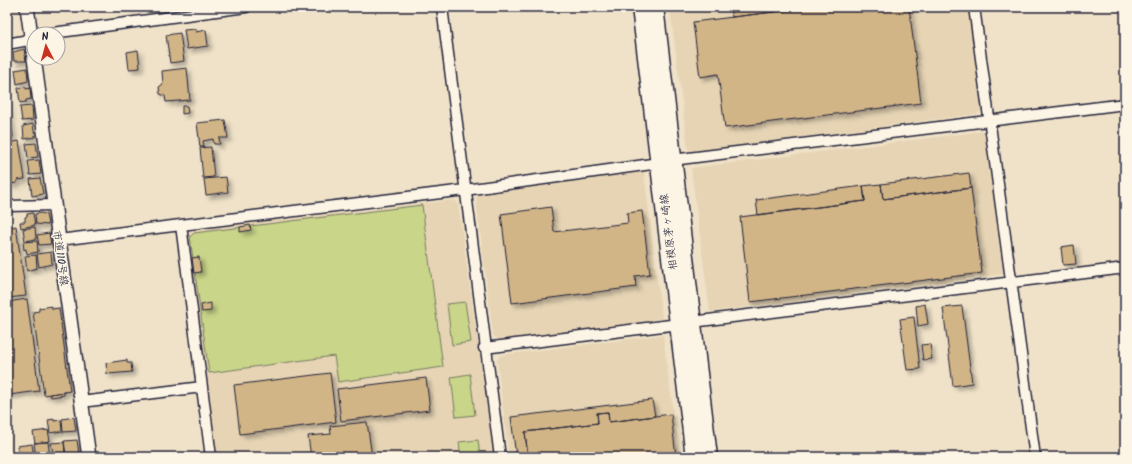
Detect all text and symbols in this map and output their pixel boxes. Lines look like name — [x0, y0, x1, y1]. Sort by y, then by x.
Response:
north arrow — [26, 26, 66, 66]
text: N — [41, 28, 50, 46]
street label: 相模原茅ヶ崎線 — [655, 193, 683, 271]
street label: 市道110号線 — [47, 229, 73, 287]

